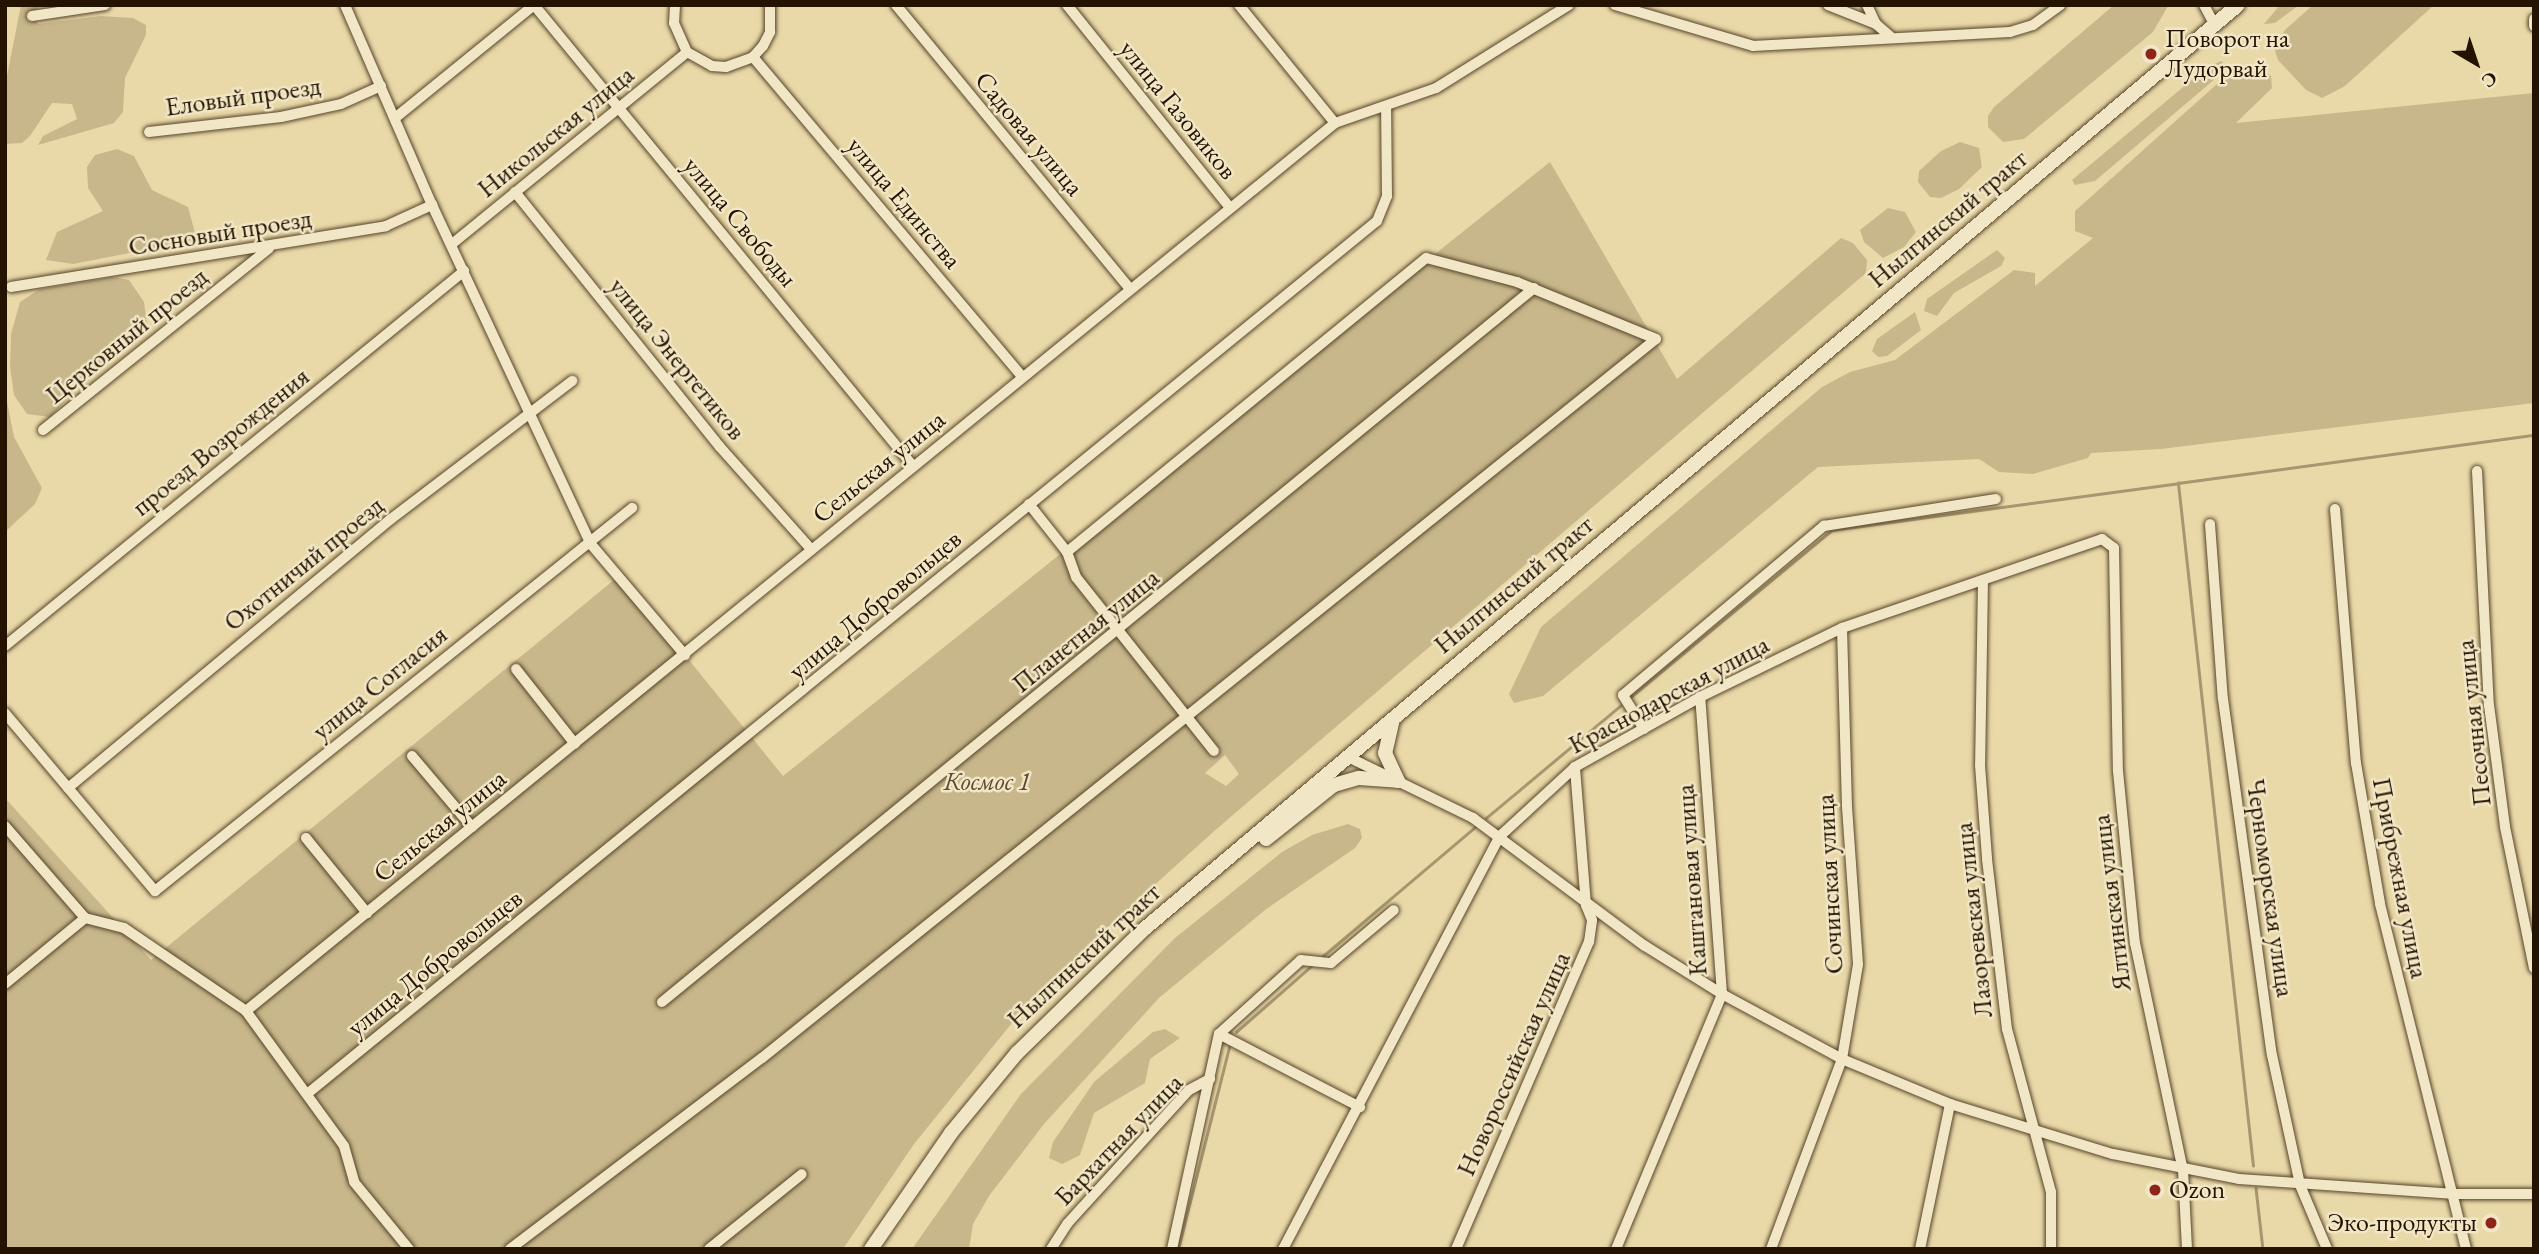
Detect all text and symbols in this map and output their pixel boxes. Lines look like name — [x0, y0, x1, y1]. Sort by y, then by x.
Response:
place label: Поворот на Лудорвай — [2165, 23, 2289, 84]
north arrow — [2441, 28, 2511, 98]
street label: улица Газовиков — [1112, 34, 1244, 186]
marker: Поворот на Лудорвай — [2143, 46, 2159, 62]
street label: Никольская улица — [472, 59, 640, 205]
street label: Садовая улица — [968, 66, 1090, 202]
text: С — [2476, 66, 2503, 94]
street label: Еловый проезд — [163, 71, 323, 123]
street label: улица Единства — [840, 131, 968, 275]
street label: Нылгинский тракт — [1862, 143, 2034, 295]
street label: улица Свободы — [676, 150, 804, 294]
street label: Сосновый проезд — [126, 203, 314, 263]
street label: Церковный проезд — [40, 261, 214, 411]
street label: улица Энергетиков — [602, 272, 752, 446]
street label: проезд Возрождения — [126, 361, 316, 523]
street label: Сельская улица — [806, 404, 952, 530]
street label: Охотничий проезд — [218, 490, 390, 638]
street label: Нылгинский тракт — [1428, 509, 1600, 661]
street label: улица Добровольцев — [782, 524, 968, 686]
street label: Планетная улица — [1006, 562, 1166, 700]
street label: улица Согласия — [306, 619, 454, 747]
street label: Краснодарская улица — [1564, 629, 1774, 761]
street label: Песочная улица — [2450, 638, 2498, 808]
street label: Сельская улица — [367, 763, 513, 889]
park label: Космос 1 — [944, 766, 1030, 798]
street label: Прибрежная улица — [2365, 775, 2435, 981]
street label: Черноморская улица — [2239, 777, 2301, 999]
street label: Каштановая улица — [1670, 783, 1714, 977]
street label: Сочинская улица — [1810, 793, 1850, 975]
street label: Ялтинская улица — [2086, 813, 2138, 993]
street label: Лазоревская улица — [1948, 821, 2000, 1019]
street label: Нылгинский тракт — [1001, 877, 1167, 1035]
street label: улица Добровольцев — [341, 883, 529, 1043]
street label: Новороссийская улица — [1451, 947, 1577, 1181]
street label: Бархатная улица — [1048, 1067, 1190, 1213]
place label: Ozon — [2169, 1174, 2225, 1206]
marker: Ozon — [2147, 1182, 2163, 1198]
place label: Эко-продукты — [2327, 1207, 2477, 1239]
marker: Эко-продукты — [2483, 1215, 2499, 1231]

